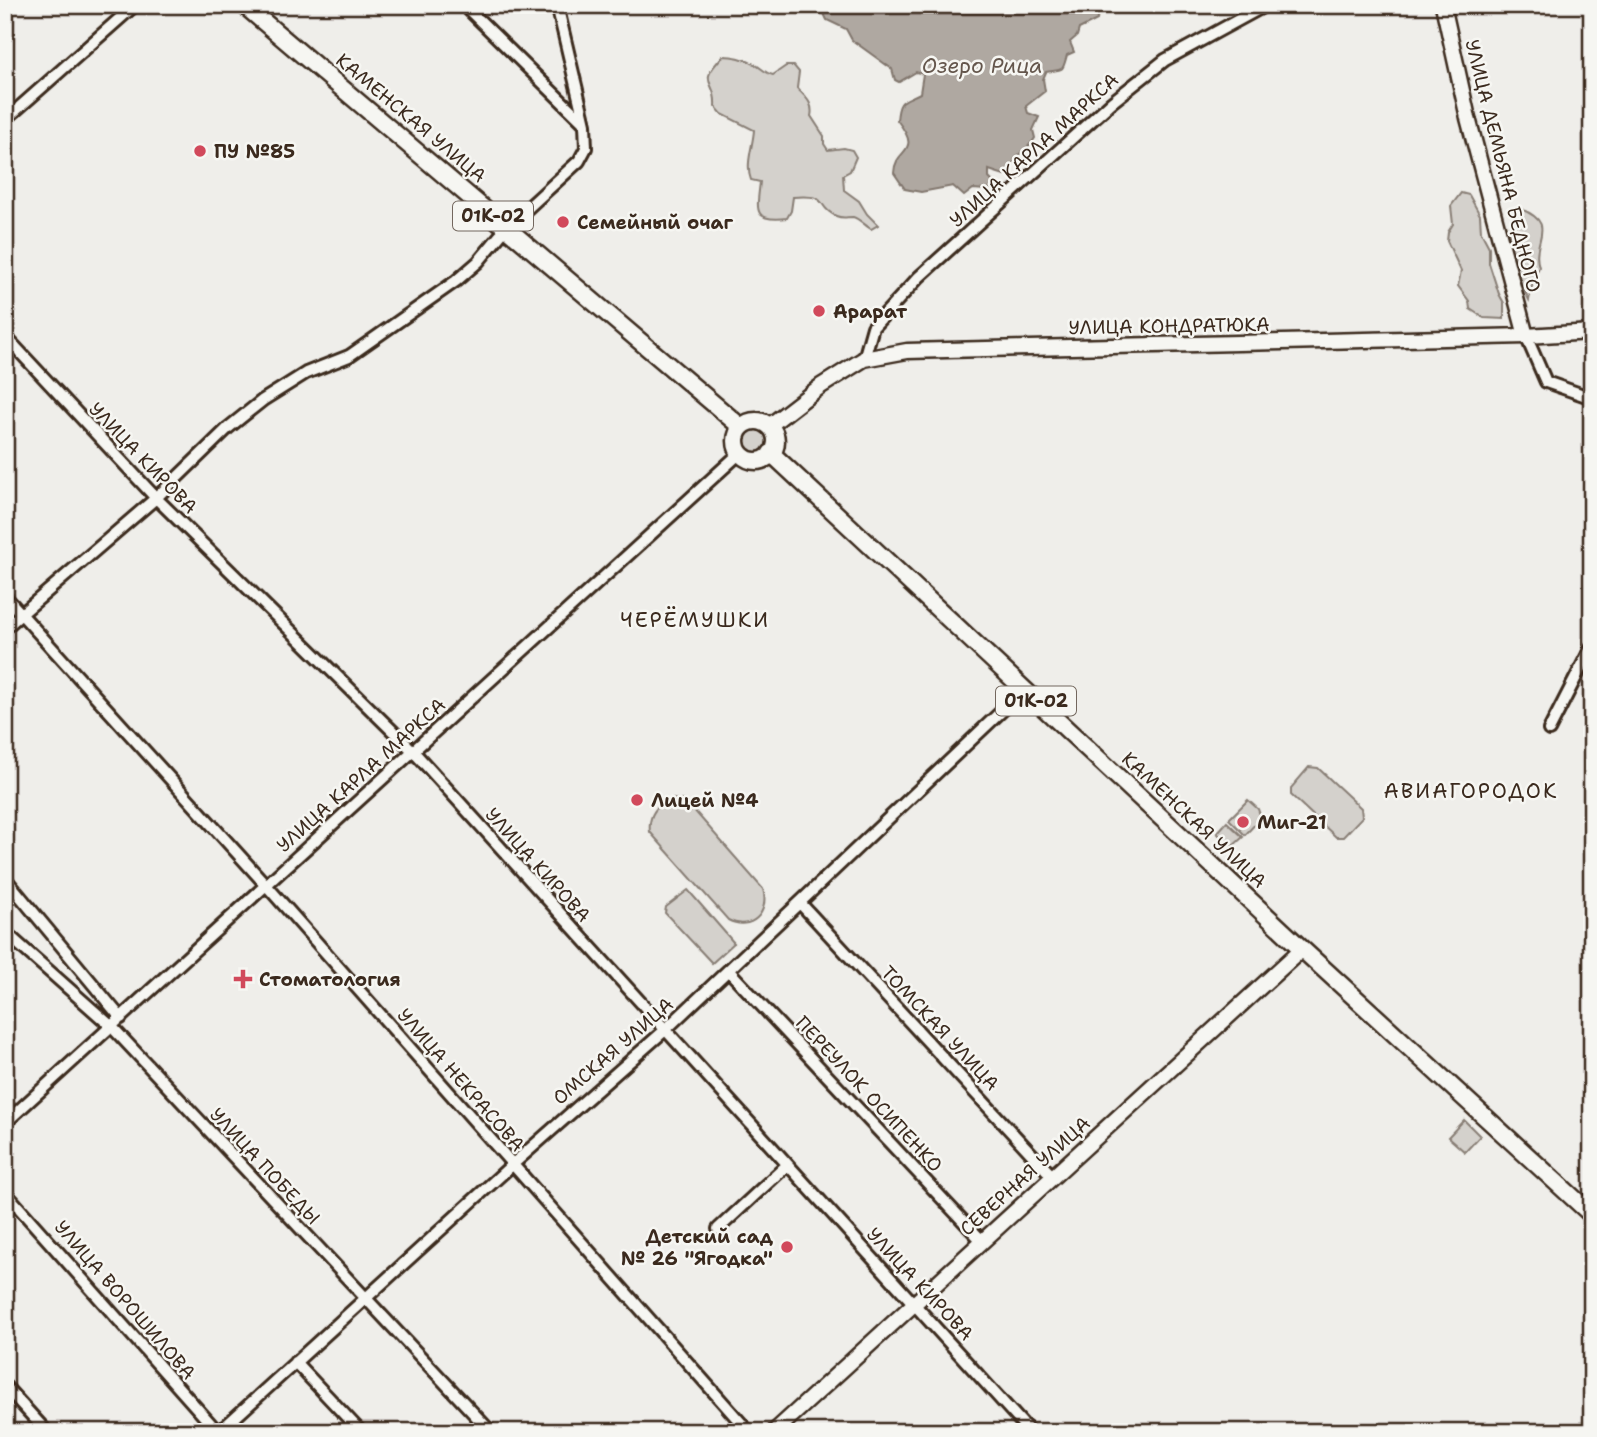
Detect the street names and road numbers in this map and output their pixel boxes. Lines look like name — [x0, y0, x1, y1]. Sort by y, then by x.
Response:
street label: УЛИЦА ДЕМЬЯНА БЕДНОГО — [1459, 37, 1547, 295]
street label: КАМЕНСКАЯ УЛИЦА — [331, 48, 492, 188]
street label: УЛИЦА КАРЛА МАРКСА — [944, 67, 1124, 233]
road number: 01К-02 — [453, 202, 533, 230]
street label: УЛИЦА КОНДРАТЮКА — [1068, 312, 1270, 340]
street label: УЛИЦА КИРОВА — [83, 397, 203, 519]
road number: 01К-02 — [996, 686, 1076, 716]
street label: УЛИЦА КАРЛА МАРКСА — [271, 692, 451, 858]
street label: КАМЕНСКАЯ УЛИЦА — [1116, 746, 1272, 894]
street label: УЛИЦА КИРОВА — [480, 802, 596, 928]
street label: ТОМСКАЯ УЛИЦА — [876, 960, 1005, 1096]
street label: ОМСКАЯ УЛИЦА — [548, 992, 679, 1110]
street label: УЛИЦА НЕКРАСОВА — [392, 1003, 530, 1157]
street label: ПЕРЕУЛОК ОСИПЕНКО — [790, 1011, 948, 1177]
street label: УЛИЦА ПОБЕДЫ — [204, 1102, 326, 1230]
street label: СЕВЕРНАЯ УЛИЦА — [955, 1111, 1096, 1241]
street label: УЛИЦА ВОРОШИЛОВА — [49, 1215, 201, 1385]
street label: УЛИЦА КИРОВА — [861, 1222, 979, 1346]

